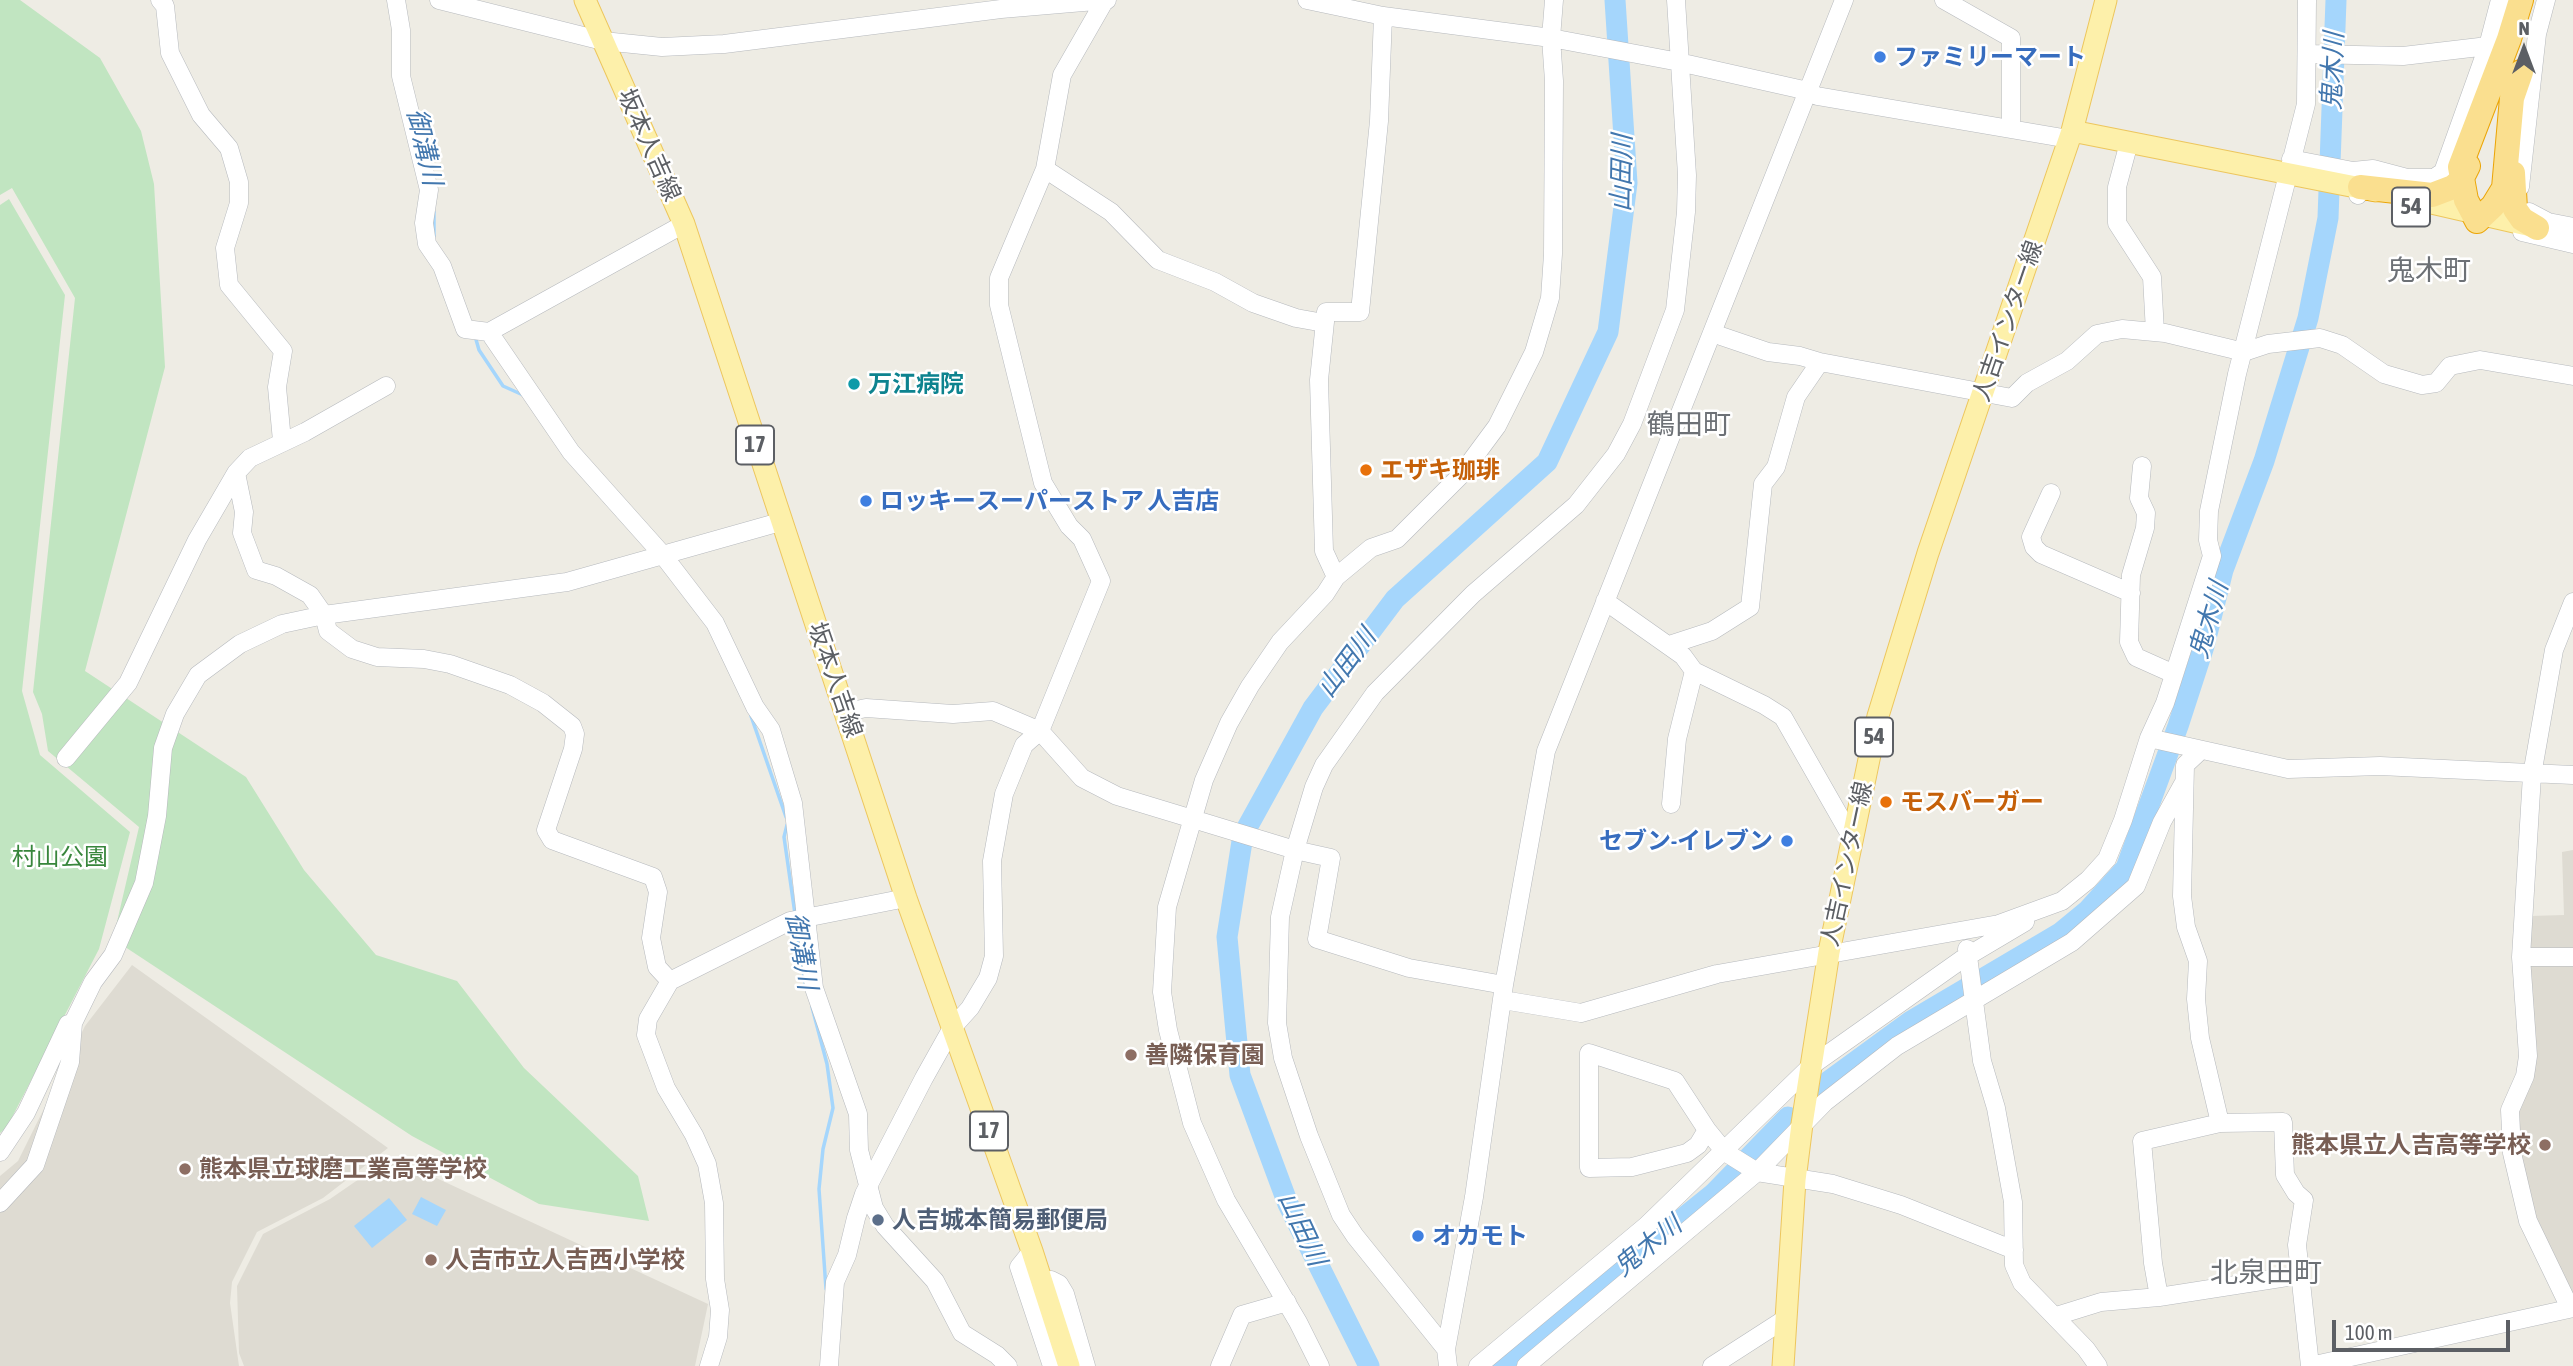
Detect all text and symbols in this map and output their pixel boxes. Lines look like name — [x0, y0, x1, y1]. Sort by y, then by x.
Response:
north arrow — [2489, 14, 2559, 84]
text: N — [2518, 17, 2530, 39]
water label: 鬼木川 — [2316, 31, 2350, 111]
place label: ファミリーマート — [1894, 43, 2086, 71]
marker: ファミリーマート — [1872, 49, 1888, 65]
street label: 坂本人吉線 — [611, 84, 687, 206]
water label: 御溝川 — [400, 105, 448, 189]
water label: 山田川 — [1606, 134, 1638, 212]
road number: 54 — [2392, 188, 2430, 227]
street label: 人吉インター線 — [1967, 237, 2049, 405]
district label: 鬼木町 — [2387, 254, 2471, 288]
place label: 万江病院 — [868, 370, 964, 398]
marker: 万江病院 — [846, 376, 862, 392]
district label: 鶴田町 — [1647, 408, 1731, 442]
road number: 17 — [736, 426, 774, 464]
place label: エザキ珈琲 — [1380, 456, 1500, 484]
marker: エザキ珈琲 — [1358, 462, 1374, 478]
place label: ロッキースーパーストア 人吉店 — [880, 487, 1219, 515]
marker: ロッキースーパーストア 人吉店 — [858, 493, 874, 509]
water label: 鬼木川 — [2183, 578, 2235, 662]
street label: 坂本人吉線 — [802, 619, 868, 741]
water label: 山田川 — [1311, 622, 1383, 704]
road number: 54 — [1855, 718, 1893, 757]
street label: 人吉インター線 — [1815, 779, 1879, 949]
place label: モスバーガー — [1900, 788, 2044, 816]
marker: モスバーガー — [1878, 794, 1894, 810]
place label: セブン-イレブン — [1599, 827, 1773, 855]
marker: セブン-イレブン — [1779, 833, 1795, 849]
park label: 村山公園 — [12, 843, 108, 871]
water label: 御溝川 — [779, 910, 823, 992]
place label: 善隣保育園 — [1145, 1041, 1265, 1069]
marker: 善隣保育園 — [1123, 1047, 1139, 1063]
road number: 17 — [970, 1112, 1008, 1150]
place label: 熊本県立人吉高等学校 — [2291, 1131, 2531, 1159]
marker: 熊本県立人吉高等学校 — [2537, 1137, 2553, 1153]
place label: 熊本県立球磨工業高等学校 — [199, 1155, 487, 1183]
marker: 熊本県立球磨工業高等学校 — [177, 1161, 193, 1177]
water label: 山田川 — [1271, 1187, 1333, 1271]
place label: 人吉城本簡易郵便局 — [892, 1206, 1108, 1234]
water label: 鬼木川 — [1608, 1209, 1688, 1283]
marker: 人吉城本簡易郵便局 — [870, 1212, 886, 1228]
place label: オカモト — [1432, 1222, 1528, 1250]
marker: オカモト — [1410, 1228, 1426, 1244]
place label: 人吉市立人吉西小学校 — [445, 1246, 685, 1274]
marker: 人吉市立人吉西小学校 — [423, 1252, 439, 1268]
district label: 北泉田町 — [2210, 1256, 2322, 1290]
scale bar — [2335, 1306, 2514, 1350]
text: 100 m — [2345, 1320, 2393, 1344]

